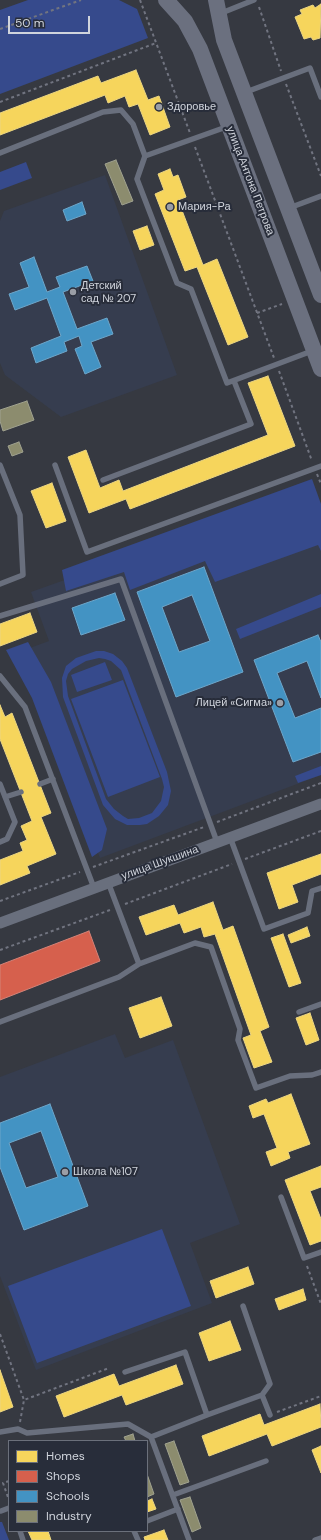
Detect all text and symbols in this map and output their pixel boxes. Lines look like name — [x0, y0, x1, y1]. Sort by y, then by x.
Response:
scale bar — [10, 8, 92, 34]
text: 50 m — [15, 15, 44, 31]
place label: Здоровье — [167, 100, 216, 114]
marker: Здоровье — [154, 102, 164, 112]
street label: улица Антона Петрова — [223, 125, 277, 237]
place label: Мария-Ра — [178, 200, 231, 214]
marker: Мария-Ра — [165, 202, 175, 212]
place label: Детский сад № 207 — [81, 279, 136, 305]
marker: Детский сад № 207 — [68, 287, 78, 297]
place label: Лицей «Сигма» — [196, 696, 272, 710]
marker: Лицей «Сигма» — [275, 698, 285, 708]
street label: улица Шукшина — [120, 843, 200, 883]
place label: Школа №107 — [73, 1165, 138, 1179]
marker: Школа №107 — [60, 1167, 70, 1177]
legend — [8, 1440, 148, 1532]
text: Homes — [46, 1448, 85, 1464]
text: Shops — [46, 1468, 81, 1484]
text: Schools — [46, 1488, 90, 1504]
text: Industry — [46, 1508, 92, 1524]

